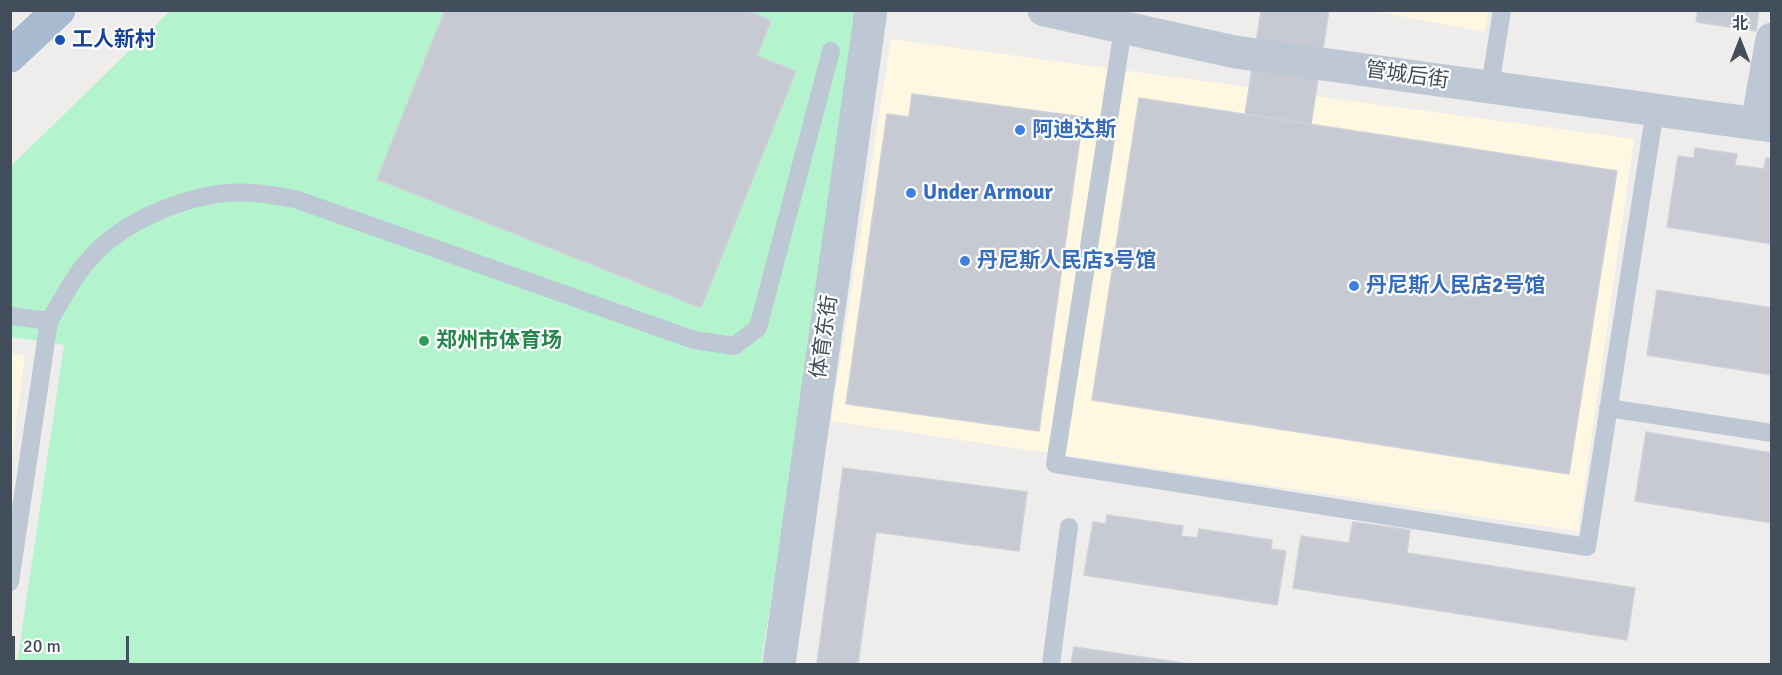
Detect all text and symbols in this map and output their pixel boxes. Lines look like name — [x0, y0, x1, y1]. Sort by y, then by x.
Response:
north arrow — [1710, 12, 1770, 72]
text: 北 — [1732, 14, 1748, 34]
place label: 工人新村 — [72, 27, 156, 53]
marker: 工人新村 — [53, 33, 67, 47]
street label: 管城后街 — [1364, 58, 1450, 94]
place label: 阿迪达斯 — [1032, 117, 1116, 143]
marker: 阿迪达斯 — [1013, 123, 1027, 137]
place label: Under Armour — [923, 180, 1053, 206]
marker: Under Armour — [904, 186, 918, 200]
place label: 丹尼斯人民店3号馆 — [977, 248, 1156, 274]
marker: 丹尼斯人民店3号馆 — [958, 254, 972, 268]
place label: 丹尼斯人民店2号馆 — [1366, 273, 1545, 299]
marker: 丹尼斯人民店2号馆 — [1347, 279, 1361, 293]
street label: 体育东街 — [807, 294, 843, 380]
place label: 郑州市体育场 — [436, 328, 562, 354]
marker: 郑州市体育场 — [417, 334, 431, 348]
scale bar — [15, 624, 132, 662]
text: 20 m — [23, 635, 61, 657]

